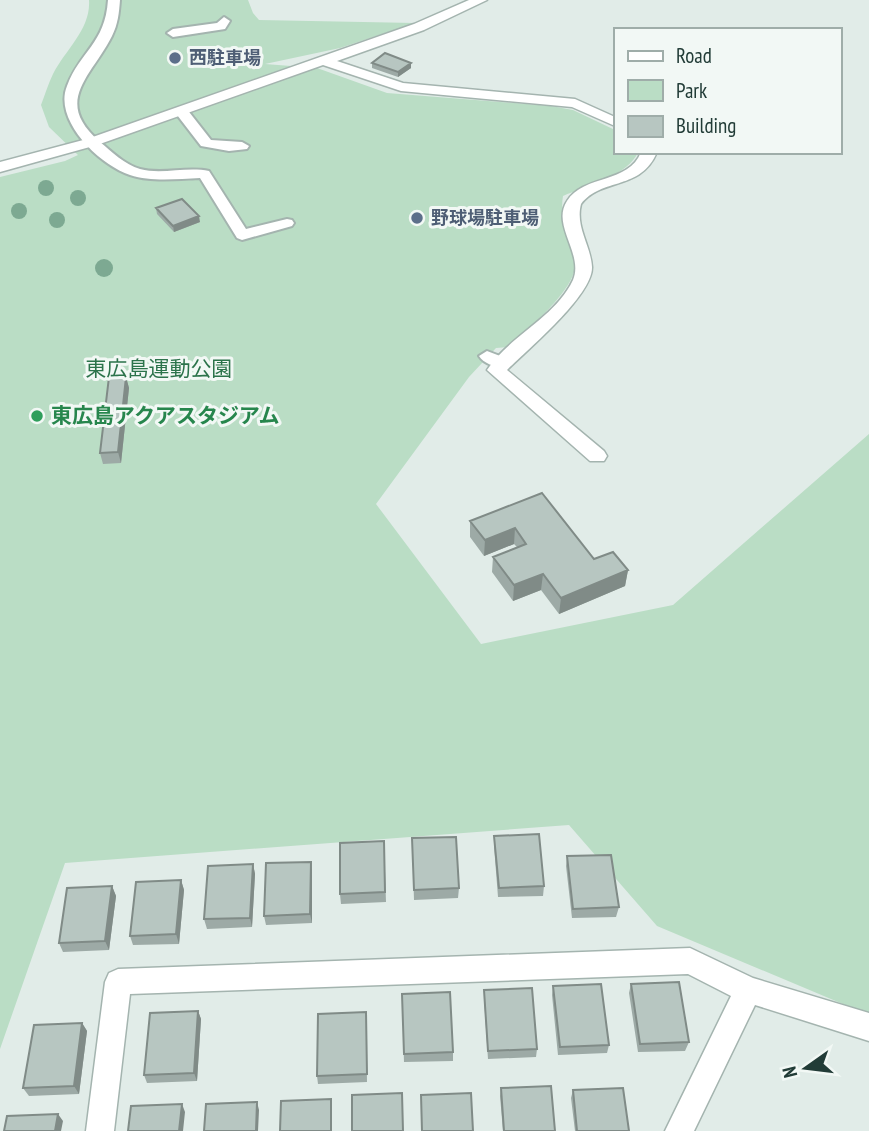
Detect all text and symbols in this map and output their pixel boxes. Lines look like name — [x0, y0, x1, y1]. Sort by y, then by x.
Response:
legend — [614, 28, 841, 154]
text: Road — [676, 42, 712, 69]
place label: 西駐車場 — [189, 46, 261, 69]
marker: 西駐車場 — [167, 50, 183, 66]
text: Park — [676, 77, 707, 104]
text: Building — [676, 112, 736, 139]
place label: 野球場駐車場 — [431, 206, 539, 229]
marker: 野球場駐車場 — [409, 210, 425, 226]
park label: 東広島運動公園 — [86, 355, 233, 382]
place label: 東広島アクアスタジアム — [51, 402, 279, 429]
marker: 東広島アクアスタジアム — [29, 408, 45, 424]
north arrow — [771, 1033, 841, 1103]
text: N — [777, 1064, 802, 1080]

